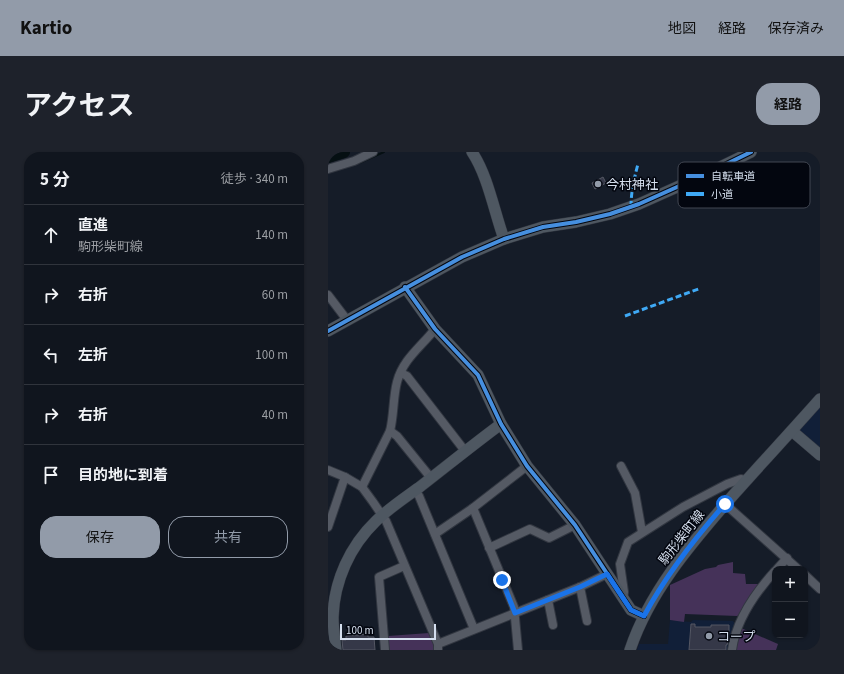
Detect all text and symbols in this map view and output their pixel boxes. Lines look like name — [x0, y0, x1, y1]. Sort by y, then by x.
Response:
text: Kartio — [20, 15, 72, 42]
text: 地図 — [668, 19, 696, 39]
text: 経路 — [718, 19, 746, 39]
text: 保存済み — [768, 19, 824, 39]
button: 経路 — [756, 83, 820, 125]
text: アクセス — [24, 86, 135, 126]
legend — [678, 162, 810, 208]
text: 5 分 — [40, 168, 69, 192]
text: 自転車道 — [711, 169, 755, 184]
text: 徒歩 · 340 m — [221, 170, 288, 188]
place label: 今村神社 — [606, 176, 658, 194]
marker: 今村神社 — [593, 179, 603, 189]
text: 小道 — [711, 187, 733, 202]
text: 直進 — [78, 215, 108, 236]
icon: ahead — [40, 224, 62, 246]
text: 140 m — [255, 226, 288, 244]
text: 駒形柴町線 — [78, 238, 143, 256]
icon: right — [40, 284, 62, 306]
text: 右折 — [78, 285, 108, 306]
text: 60 m — [262, 286, 288, 304]
icon: left — [40, 344, 62, 366]
text: 左折 — [78, 345, 108, 366]
text: 100 m — [255, 346, 288, 364]
icon: right — [40, 404, 62, 426]
text: 右折 — [78, 405, 108, 426]
text: 40 m — [262, 406, 288, 424]
icon: arrive — [40, 464, 62, 486]
text: 目的地に到着 — [78, 465, 168, 486]
route start — [716, 495, 734, 513]
street label: 駒形柴町線 — [655, 506, 709, 569]
button: 保存 — [40, 516, 160, 558]
button: 共有 — [168, 516, 288, 558]
map controls — [772, 566, 808, 638]
button: + — [772, 566, 808, 602]
route end — [493, 571, 511, 589]
button: − — [772, 602, 808, 638]
scale bar — [340, 622, 436, 641]
text: 100 m — [346, 623, 374, 638]
place label: コープ — [717, 628, 755, 646]
marker: コープ — [704, 631, 714, 641]

